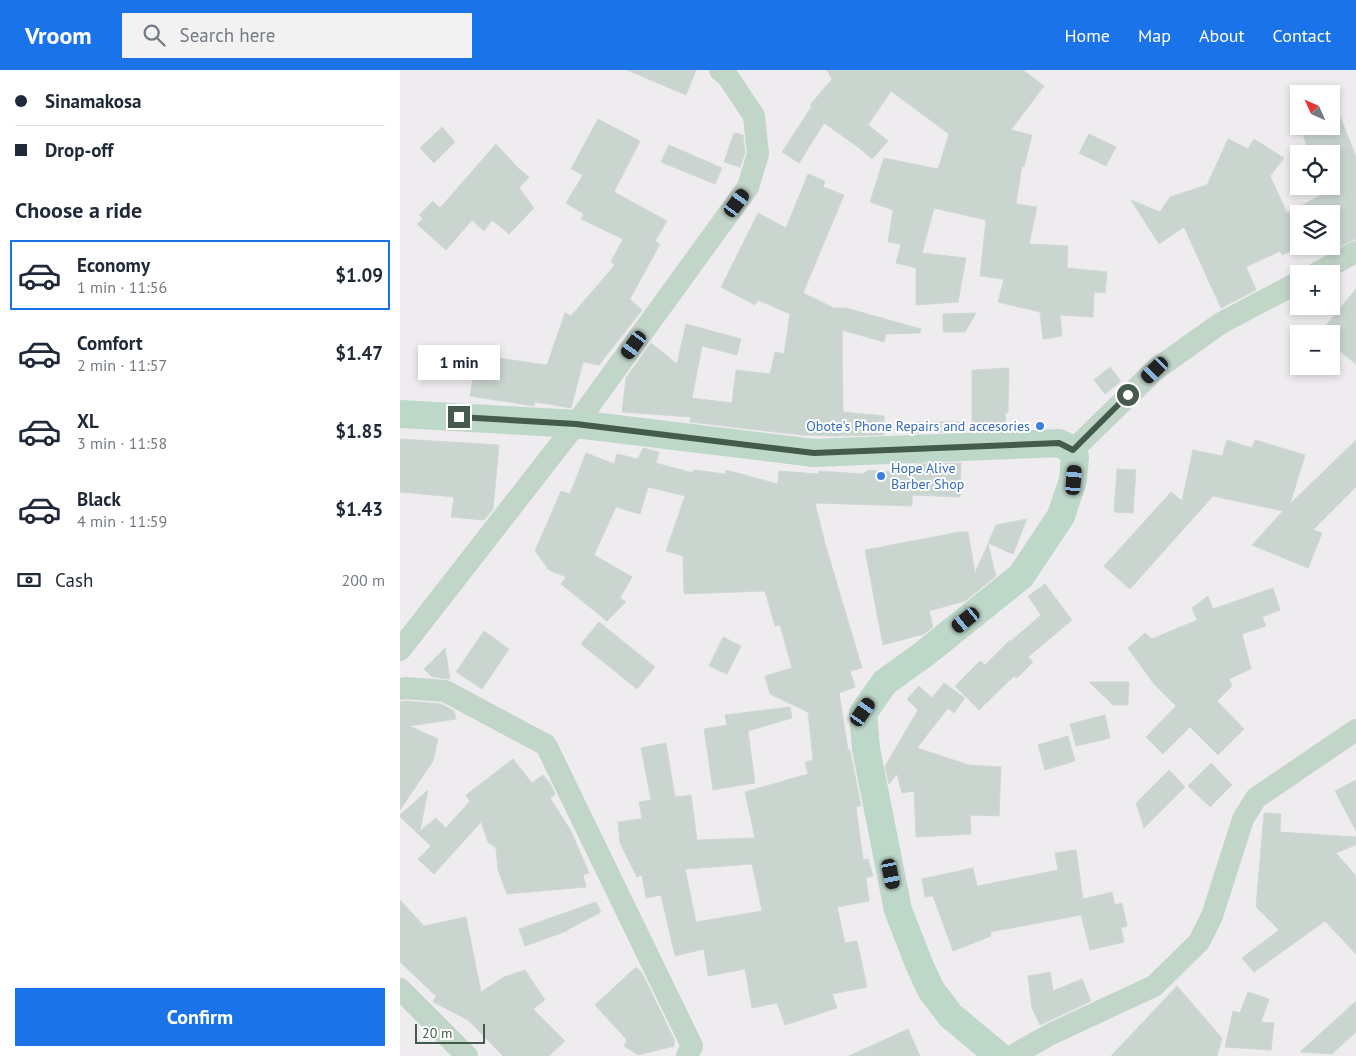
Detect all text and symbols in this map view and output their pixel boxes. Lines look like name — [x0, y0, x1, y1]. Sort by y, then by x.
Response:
search box — [122, 13, 472, 58]
text: Vroom — [25, 20, 92, 51]
icon: search — [140, 21, 168, 49]
text: Search here — [180, 23, 275, 47]
text: Home — [1064, 24, 1110, 47]
text: Map — [1138, 24, 1171, 47]
text: About — [1199, 24, 1245, 47]
text: Contact — [1273, 24, 1331, 47]
north arrow — [1290, 85, 1340, 135]
map controls — [1290, 85, 1340, 375]
text: Sinamakosa — [45, 89, 141, 113]
text: Drop-off — [45, 138, 113, 162]
button: locate — [1290, 145, 1340, 195]
car — [722, 186, 751, 220]
text: Choose a ride — [15, 196, 142, 224]
button: layers — [1290, 205, 1340, 255]
icon: car — [17, 253, 62, 298]
text: Economy — [77, 253, 150, 277]
text: $1.09 — [335, 263, 383, 287]
button: + — [1290, 265, 1340, 315]
text: 1 min · 11:56 — [77, 277, 167, 297]
button: − — [1290, 325, 1340, 375]
car — [619, 328, 648, 362]
icon: car — [17, 331, 62, 376]
text: Comfort — [77, 331, 143, 355]
text: $1.47 — [335, 341, 383, 365]
callout: 1 min — [418, 344, 500, 380]
text: 1 min — [439, 352, 479, 372]
car — [1139, 354, 1171, 386]
text: 2 min · 11:57 — [77, 355, 167, 375]
route start — [1117, 384, 1139, 406]
route end — [448, 406, 470, 428]
icon: car — [17, 409, 62, 454]
text: XL — [77, 409, 99, 433]
place label: Obote's Phone Repairs and accesories — [806, 417, 1030, 435]
text: $1.85 — [335, 419, 383, 443]
marker: Obote's Phone Repairs and accesories — [1034, 420, 1046, 432]
text: 3 min · 11:58 — [77, 433, 167, 453]
place label: Hope Alive Barber Shop — [891, 459, 964, 493]
car — [1065, 464, 1082, 496]
marker: Hope Alive Barber Shop — [875, 470, 887, 482]
icon: car — [17, 487, 62, 532]
text: Black — [77, 487, 121, 511]
text: $1.43 — [335, 497, 383, 521]
text: 4 min · 11:59 — [77, 511, 167, 531]
icon: cash — [15, 566, 43, 594]
text: Cash — [55, 568, 93, 592]
text: 200 m — [342, 570, 385, 590]
car — [949, 605, 982, 635]
car — [848, 695, 877, 729]
car — [880, 858, 901, 890]
button: Confirm — [15, 988, 385, 1046]
scale bar — [415, 1021, 485, 1044]
text: 20 m — [422, 1024, 452, 1042]

